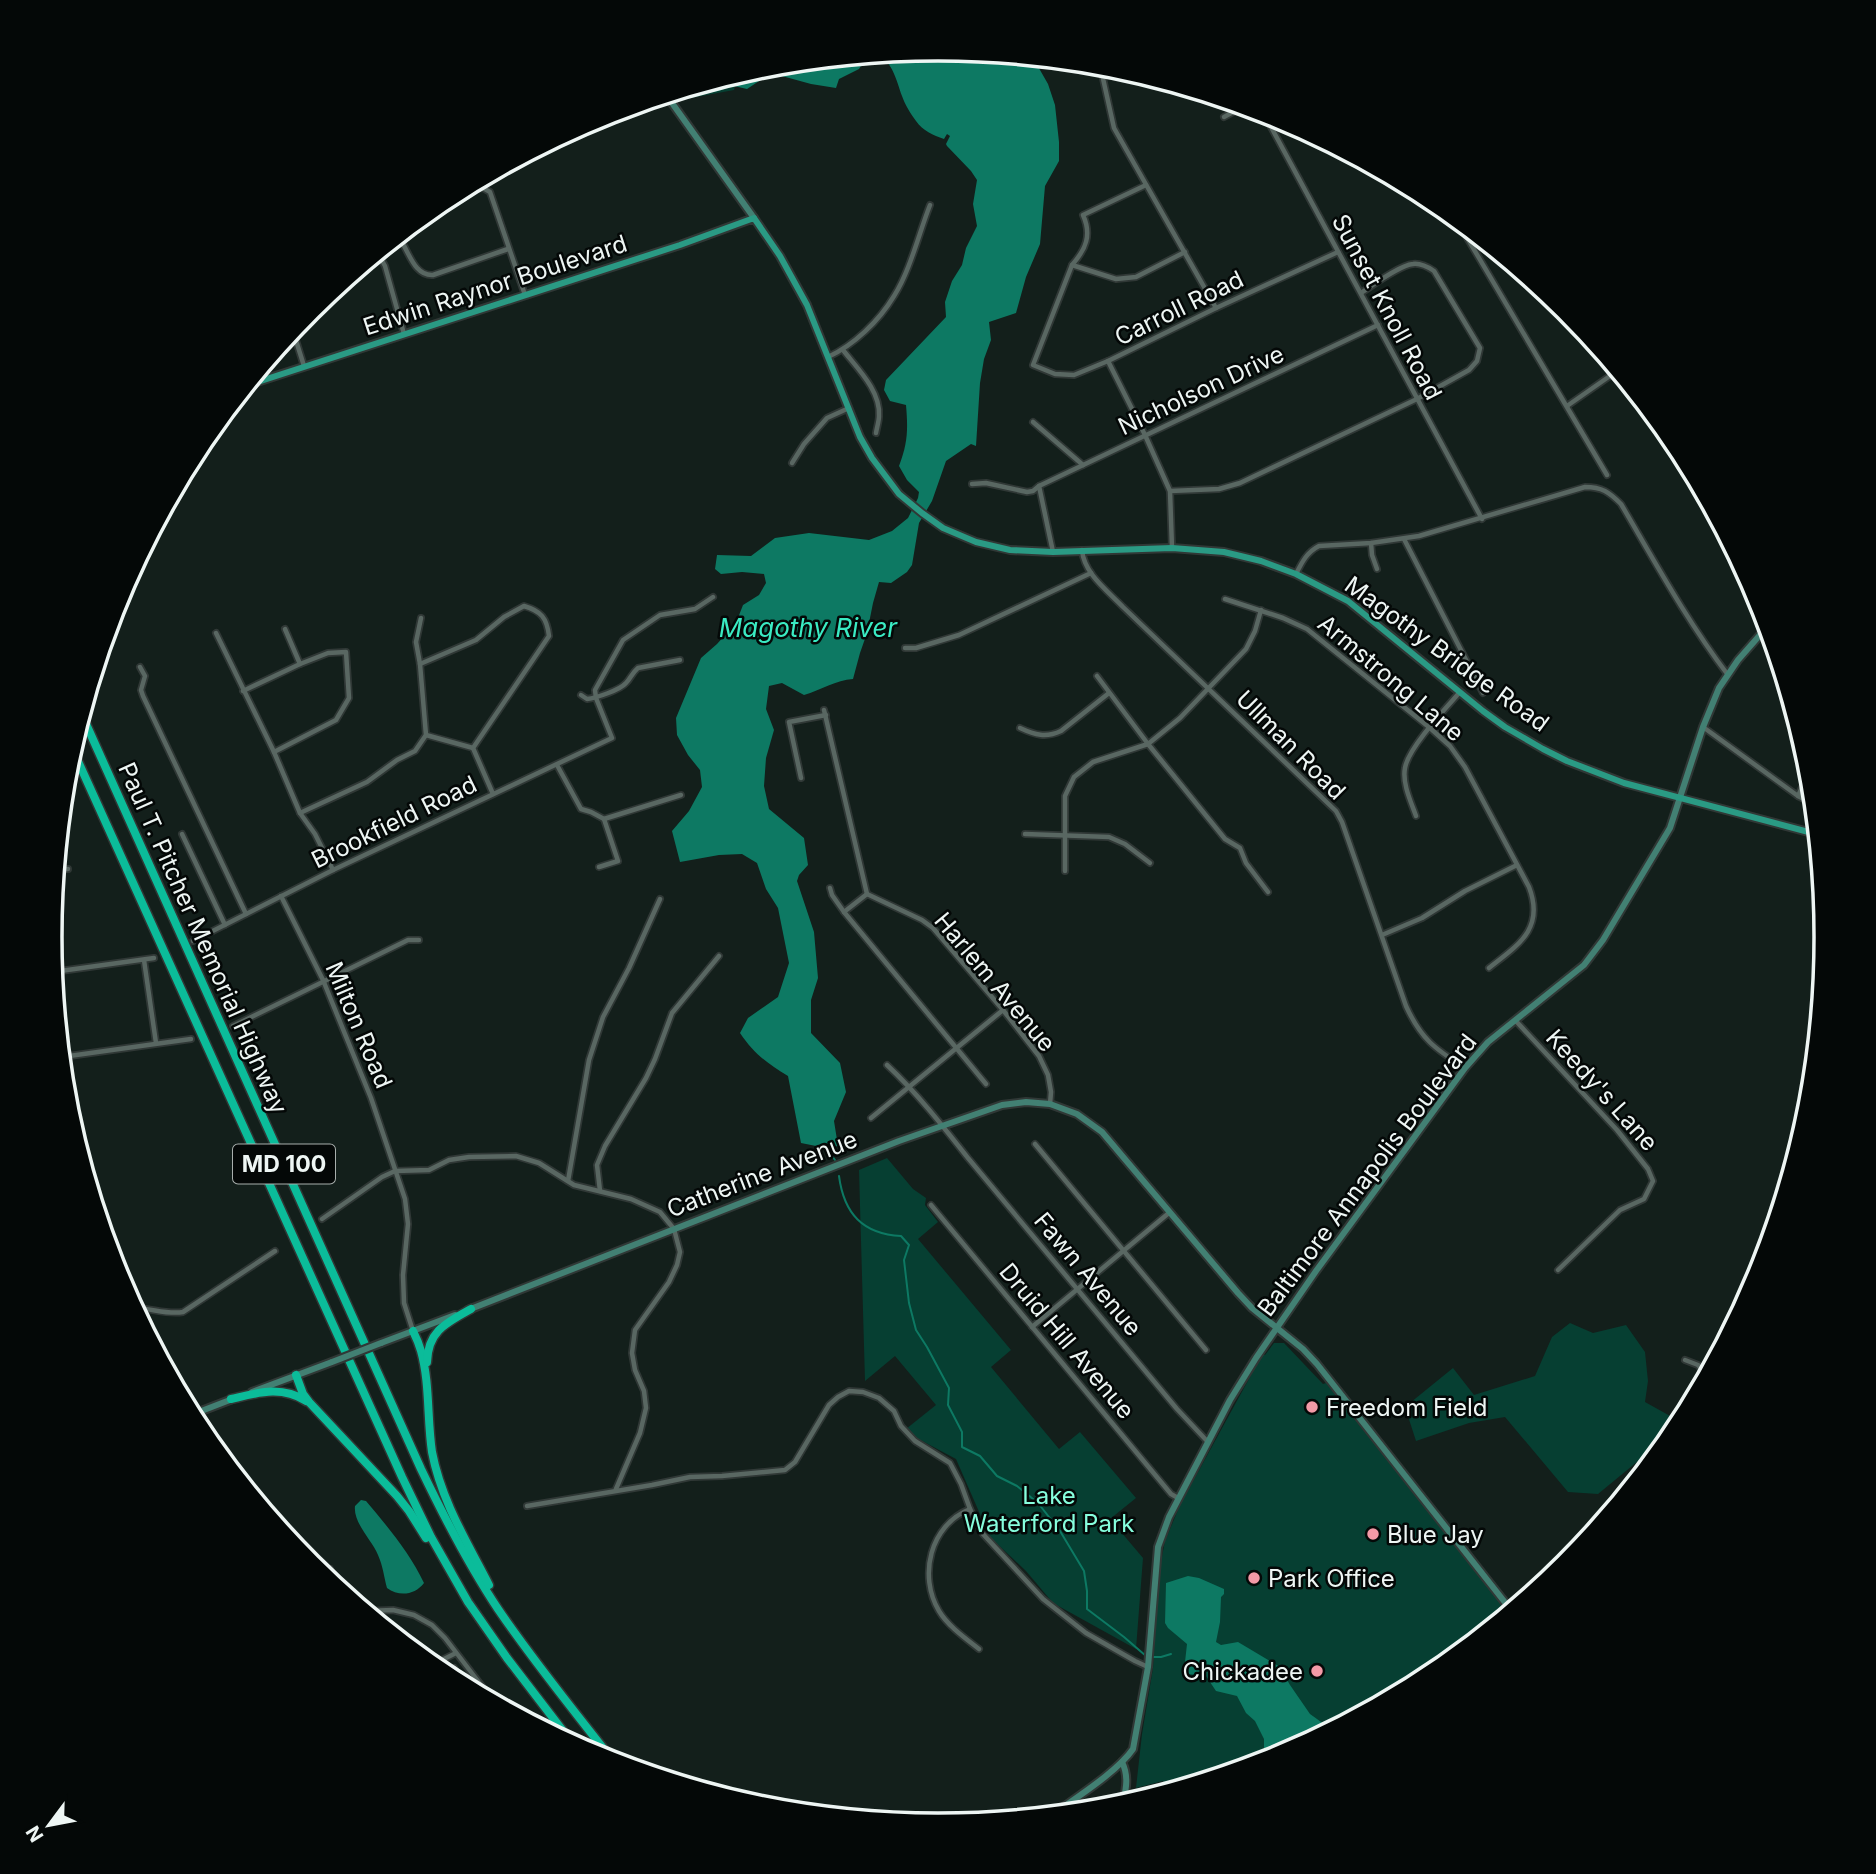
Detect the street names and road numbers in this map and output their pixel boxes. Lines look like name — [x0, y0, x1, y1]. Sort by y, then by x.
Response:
street label: Sunset Knoll Road — [1326, 209, 1448, 405]
street label: Edwin Raynor Boulevard — [359, 229, 631, 341]
street label: Carroll Road — [1110, 264, 1248, 352]
street label: Nicholson Drive — [1114, 339, 1288, 441]
street label: Magothy Bridge Road — [1339, 570, 1555, 738]
street label: Armstrong Lane — [1312, 609, 1470, 747]
street label: Ullman Road — [1230, 684, 1352, 806]
street label: Paul T. Pitcher Memorial Highway — [112, 758, 294, 1118]
street label: Brookfield Road — [307, 769, 481, 875]
street label: Harlem Avenue — [928, 907, 1062, 1057]
street label: Milton Road — [319, 957, 399, 1093]
street label: Keedy's Lane — [1540, 1023, 1664, 1157]
street label: Baltimore Annapolis Boulevard — [1251, 1028, 1483, 1322]
street label: Catherine Avenue — [663, 1124, 861, 1224]
road number: MD 100 — [233, 1144, 335, 1184]
street label: Fawn Avenue — [1028, 1206, 1148, 1342]
street label: Druid Hill Avenue — [993, 1257, 1141, 1425]

